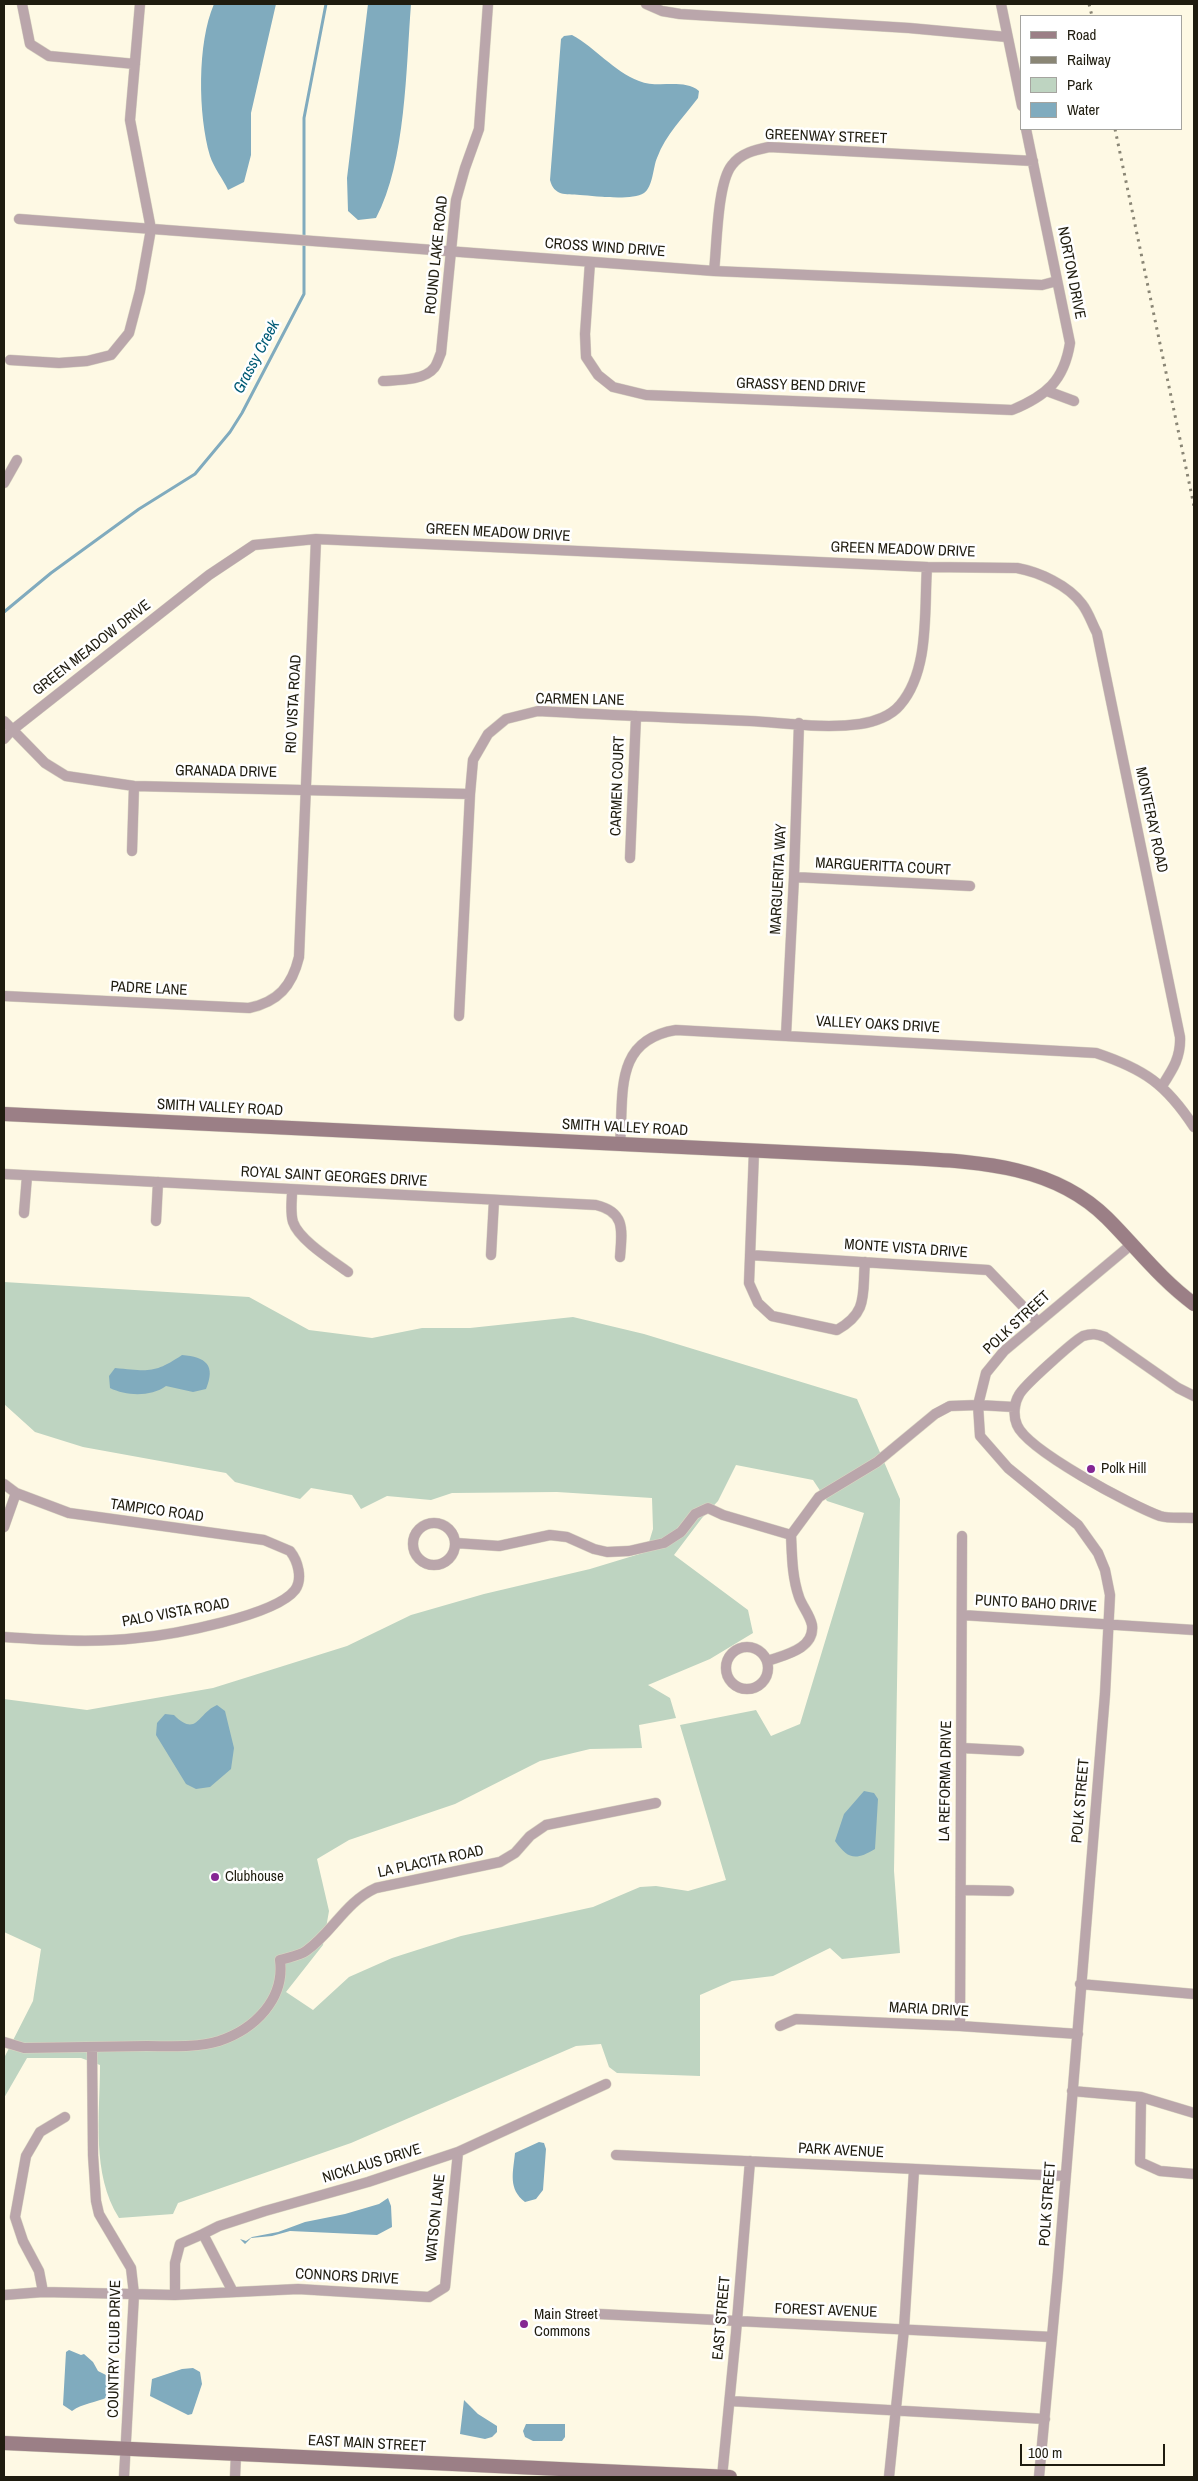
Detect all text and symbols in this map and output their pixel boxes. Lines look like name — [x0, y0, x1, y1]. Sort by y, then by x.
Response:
legend — [1020, 15, 1183, 130]
text: Road — [1067, 24, 1096, 45]
text: Railway — [1067, 49, 1111, 70]
text: Park — [1067, 74, 1092, 95]
text: Water — [1067, 99, 1099, 120]
street label: GREENWAY STREET — [765, 126, 887, 148]
street label: ROUND LAKE ROAD — [422, 195, 452, 315]
street label: NORTON DRIVE — [1053, 225, 1089, 321]
street label: CROSS WIND DRIVE — [544, 235, 666, 261]
water label: Grassy Creek — [230, 317, 284, 397]
street label: GRASSY BEND DRIVE — [736, 375, 866, 397]
street label: GREEN MEADOW DRIVE — [425, 520, 571, 546]
street label: GREEN MEADOW DRIVE — [830, 538, 976, 562]
street label: GREEN MEADOW DRIVE — [29, 596, 155, 700]
street label: RIO VISTA ROAD — [282, 654, 306, 754]
street label: CARMEN LANE — [535, 690, 625, 710]
street label: CARMEN COURT — [607, 736, 629, 836]
street label: GRANADA DRIVE — [175, 762, 277, 782]
street label: MONTERAY ROAD — [1131, 765, 1171, 875]
street label: MARGUERITA WAY — [767, 823, 791, 935]
street label: MARGUERITTA COURT — [815, 854, 951, 880]
street label: PADRE LANE — [110, 978, 188, 1000]
street label: VALLEY OAKS DRIVE — [816, 1013, 940, 1037]
street label: SMITH VALLEY ROAD — [156, 1096, 284, 1120]
street label: SMITH VALLEY ROAD — [561, 1116, 689, 1140]
street label: ROYAL SAINT GEORGES DRIVE — [240, 1163, 428, 1191]
street label: MONTE VISTA DRIVE — [844, 1236, 968, 1262]
street label: POLK STREET — [980, 1288, 1054, 1358]
place label: Polk Hill — [1101, 1460, 1146, 1478]
marker: Polk Hill — [1085, 1463, 1097, 1475]
street label: TAMPICO ROAD — [109, 1496, 205, 1526]
street label: PUNTO BAHO DRIVE — [975, 1592, 1097, 1616]
street label: PALO VISTA ROAD — [121, 1595, 231, 1631]
street label: LA REFORMA DRIVE — [936, 1720, 956, 1842]
street label: POLK STREET — [1068, 1758, 1094, 1844]
street label: LA PLACITA ROAD — [376, 1842, 486, 1882]
place label: Clubhouse — [225, 1868, 284, 1886]
marker: Clubhouse — [209, 1871, 221, 1883]
street label: MARIA DRIVE — [889, 1999, 969, 2021]
street label: NICKLAUS DRIVE — [320, 2140, 424, 2188]
street label: PARK AVENUE — [798, 2140, 884, 2162]
street label: POLK STREET — [1036, 2161, 1060, 2247]
street label: WATSON LANE — [422, 2173, 450, 2263]
street label: CONNORS DRIVE — [295, 2265, 399, 2289]
street label: EAST STREET — [709, 2275, 735, 2361]
street label: COUNTRY CLUB DRIVE — [105, 2280, 125, 2418]
street label: FOREST AVENUE — [774, 2300, 878, 2322]
place label: Main Street Commons — [534, 2306, 598, 2341]
marker: Main Street Commons — [518, 2318, 530, 2330]
street label: EAST MAIN STREET — [307, 2432, 427, 2456]
scale bar — [1023, 2434, 1168, 2466]
text: 100 m — [1028, 2442, 1062, 2463]

